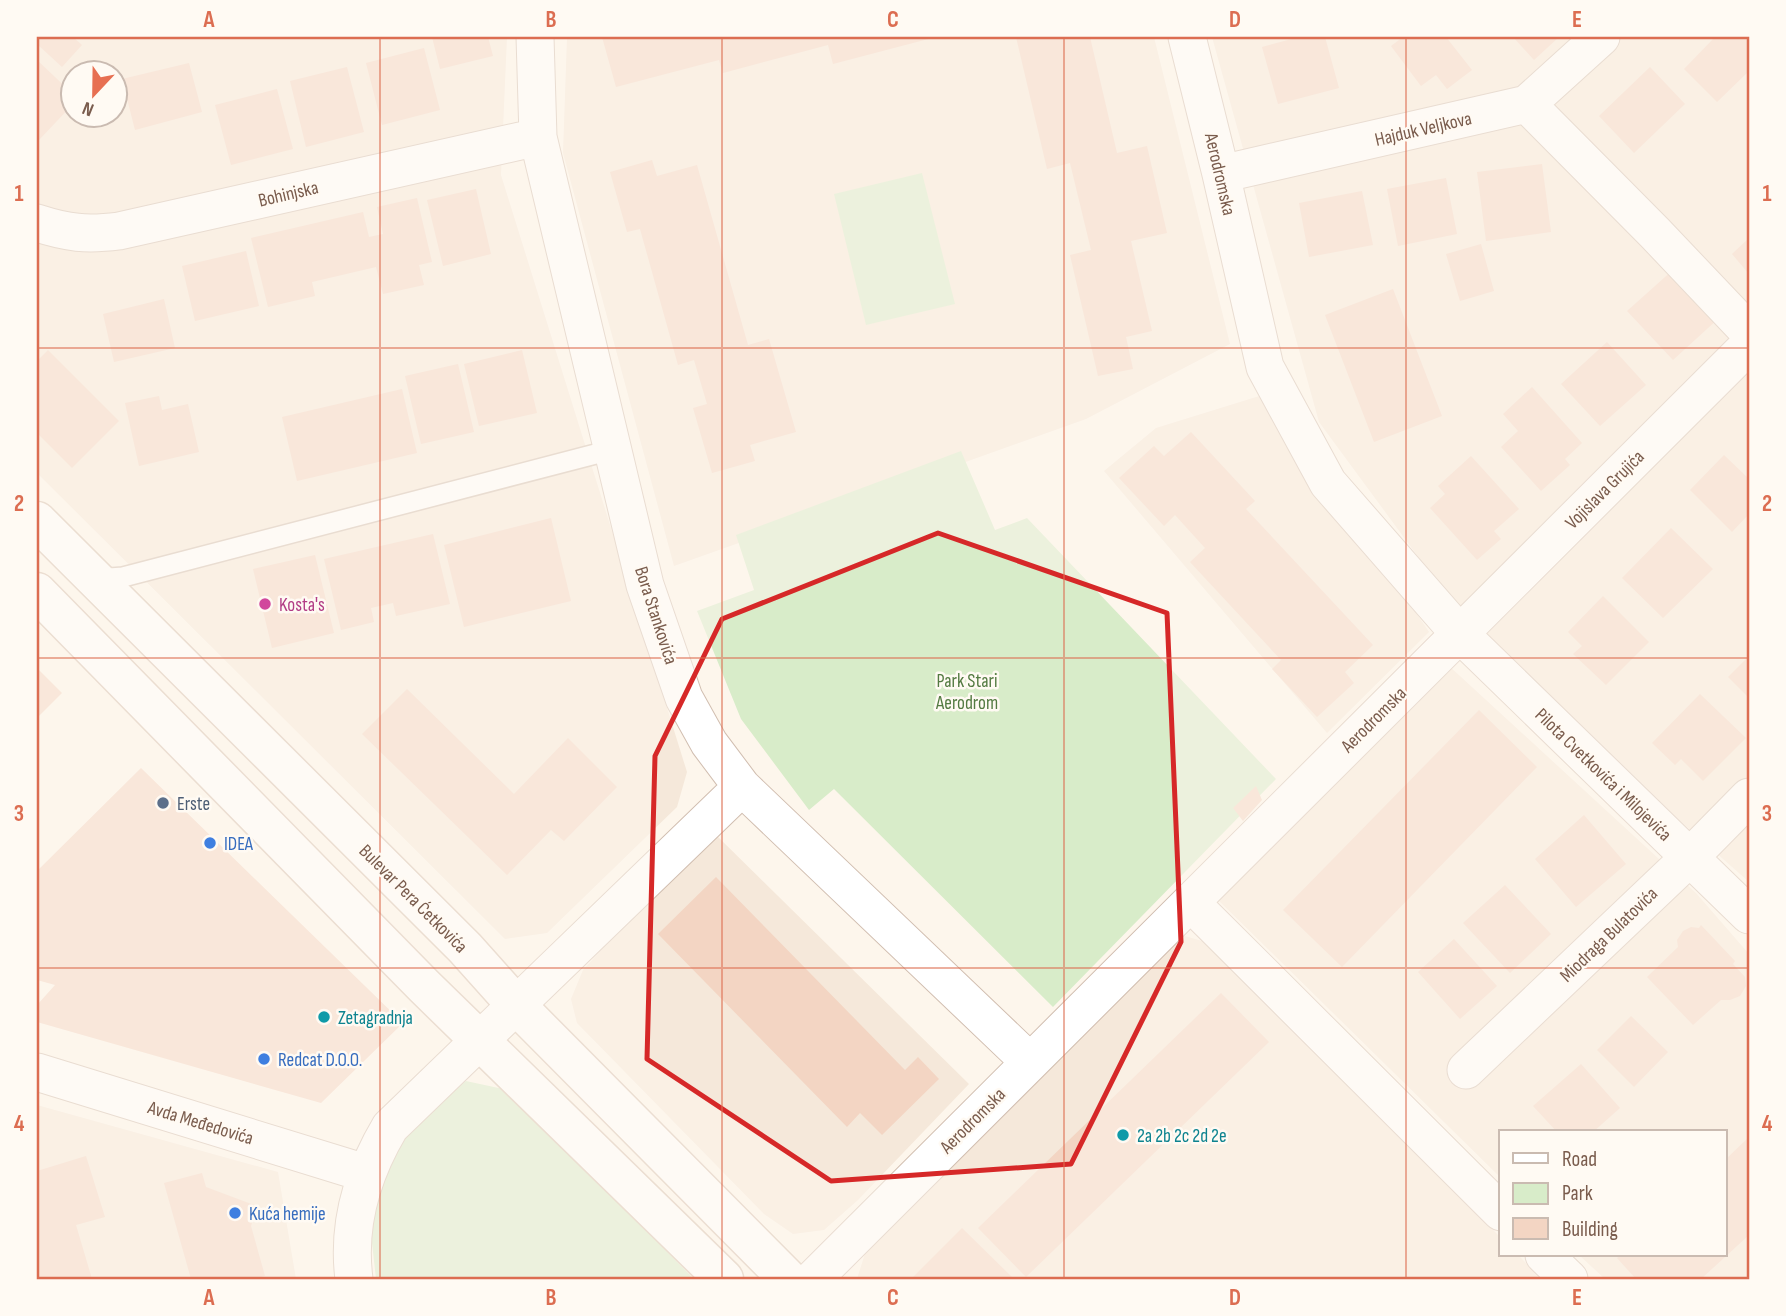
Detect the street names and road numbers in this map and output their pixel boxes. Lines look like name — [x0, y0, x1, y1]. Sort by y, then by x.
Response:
street label: Hajduk Veljkova — [1373, 107, 1474, 152]
street label: Aerodromska — [1199, 130, 1240, 218]
street label: Bohinjska — [256, 176, 321, 213]
street label: Vojislava Grujića — [1561, 446, 1649, 534]
street label: Bora Stankovića — [629, 564, 682, 667]
street label: Aerodromska — [1336, 682, 1412, 758]
street label: Pilota Cvetkovića i Milojevića — [1530, 704, 1676, 846]
street label: Bulevar Pera Ćetkovića — [354, 840, 472, 958]
street label: Miodraga Bulatovića — [1555, 883, 1663, 987]
street label: Aerodromska — [935, 1083, 1011, 1159]
street label: Avda Međedovića — [144, 1096, 256, 1150]

